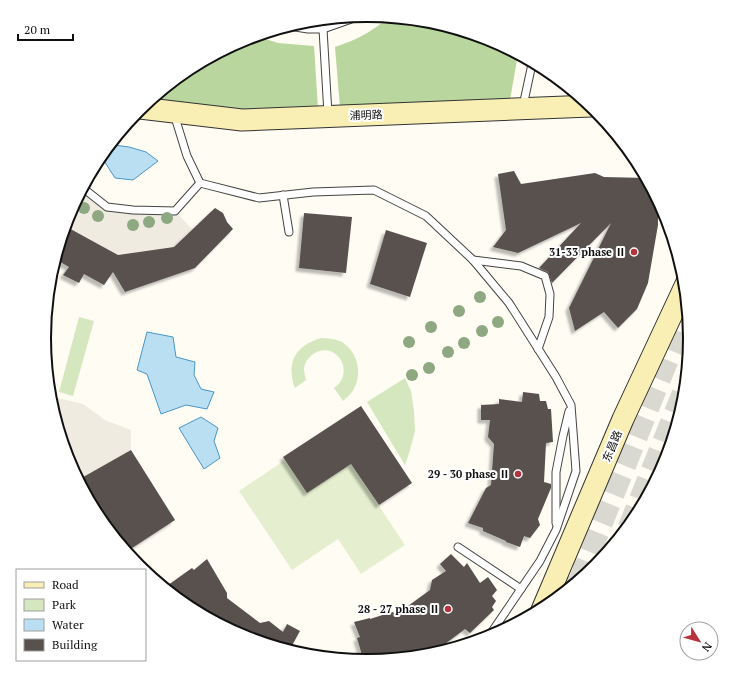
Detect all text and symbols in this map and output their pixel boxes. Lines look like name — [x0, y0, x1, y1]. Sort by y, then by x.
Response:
scale bar — [18, 16, 73, 42]
text: 20 m — [24, 22, 51, 37]
street label: 浦明路 — [349, 107, 383, 123]
place label: 31-33 phase Ⅱ — [549, 245, 626, 259]
marker: 31-33 phase Ⅱ — [629, 247, 639, 257]
street label: 东昌路 — [599, 428, 625, 464]
place label: 29 - 30 phase Ⅱ — [428, 467, 510, 481]
marker: 29 - 30 phase Ⅱ — [513, 469, 523, 479]
legend — [16, 569, 146, 661]
text: Road — [52, 577, 79, 592]
text: Park — [52, 597, 77, 612]
place label: 28 - 27 phase Ⅱ — [358, 602, 440, 616]
marker: 28 - 27 phase Ⅱ — [443, 604, 453, 614]
text: Water — [52, 617, 84, 632]
north arrow — [679, 621, 719, 661]
text: Building — [52, 637, 98, 652]
text: N — [698, 639, 715, 655]

